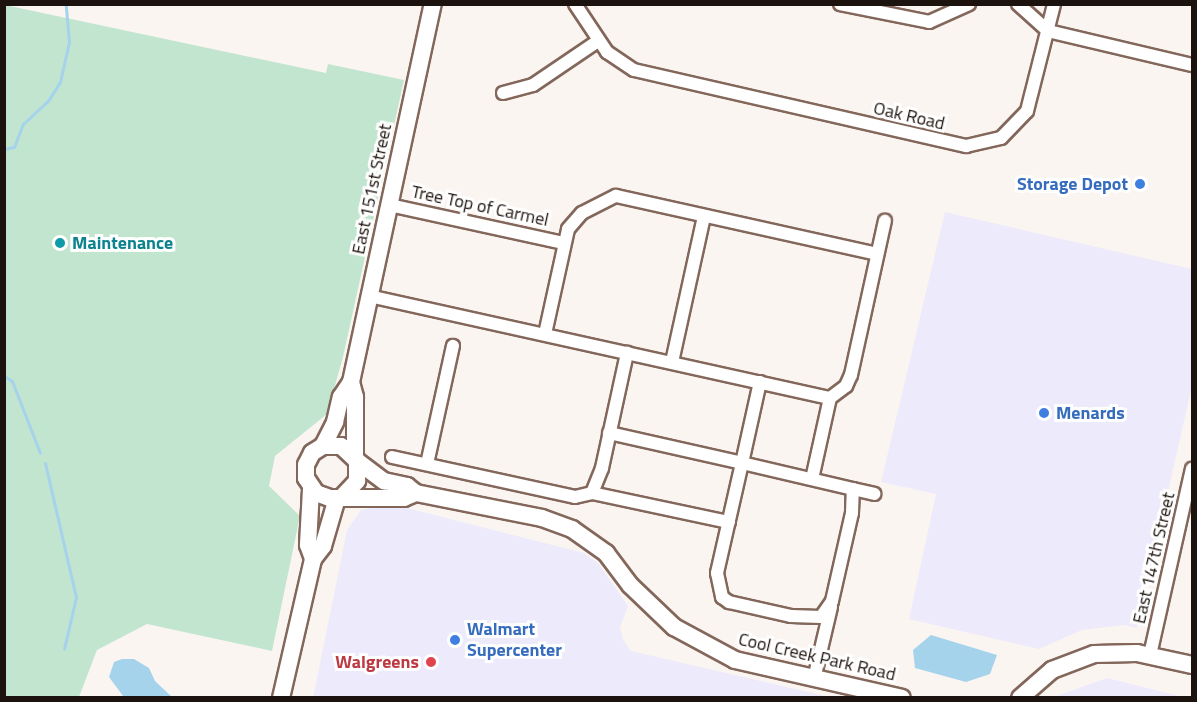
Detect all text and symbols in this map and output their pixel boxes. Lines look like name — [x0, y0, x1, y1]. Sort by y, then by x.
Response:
street label: Oak Road — [871, 97, 947, 135]
street label: East 151st Street — [348, 122, 396, 256]
place label: Storage Depot — [1017, 173, 1128, 195]
marker: Storage Depot — [1133, 177, 1147, 191]
street label: Tree Top of Carmel — [409, 181, 551, 231]
place label: Maintenance — [72, 232, 173, 254]
marker: Maintenance — [53, 236, 67, 250]
place label: Menards — [1056, 402, 1125, 424]
marker: Menards — [1037, 406, 1051, 420]
street label: East 147th Street — [1128, 490, 1180, 626]
place label: Walmart Supercenter — [467, 619, 562, 662]
street label: Cool Creek Park Road — [736, 628, 898, 686]
marker: Walmart Supercenter — [448, 633, 462, 647]
place label: Walgreens — [335, 651, 419, 673]
marker: Walgreens — [424, 655, 438, 669]

